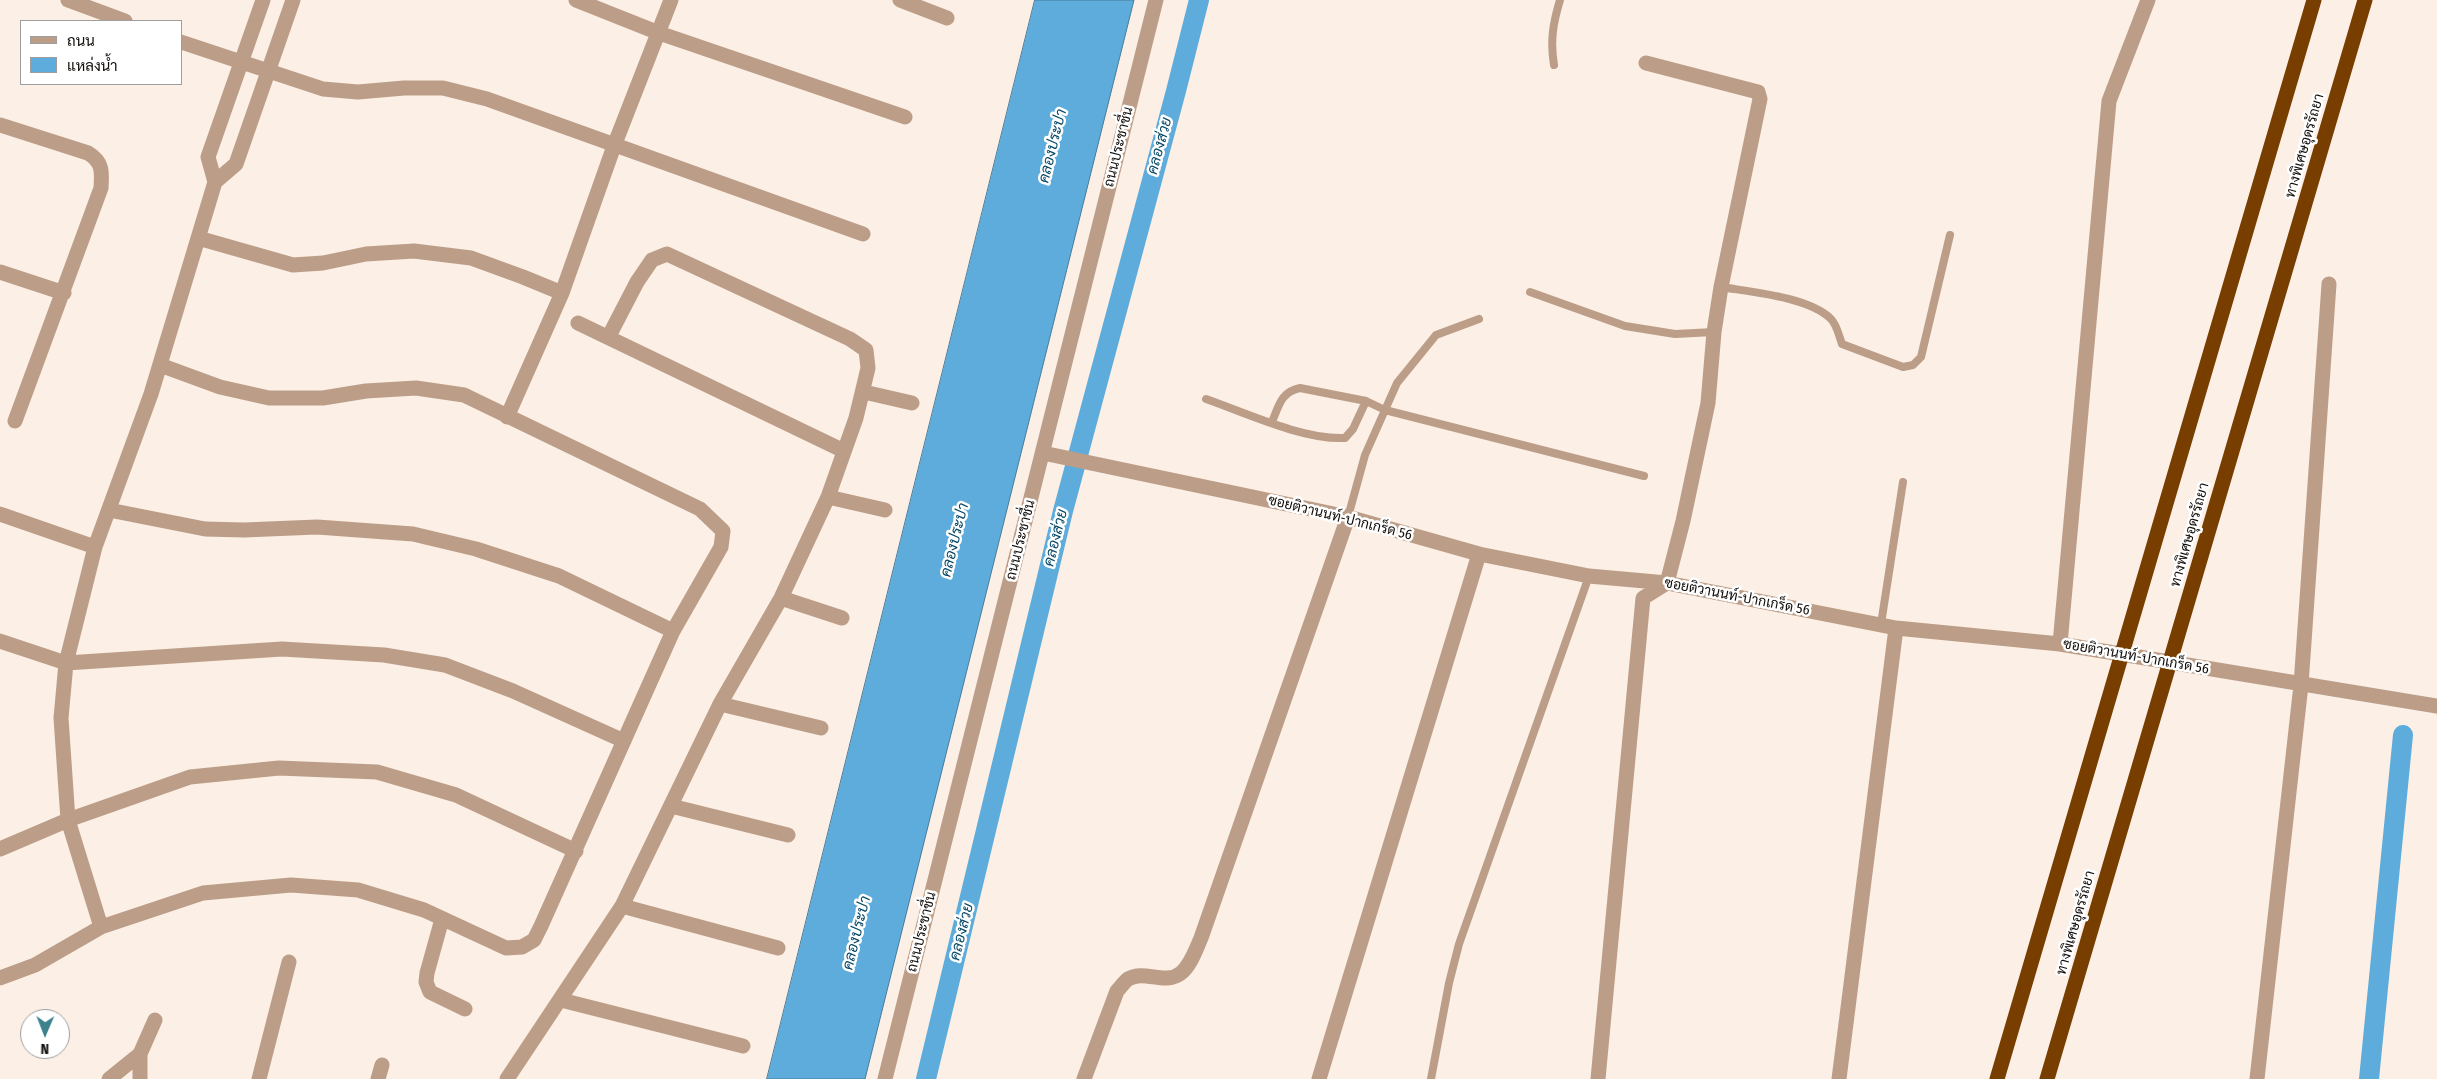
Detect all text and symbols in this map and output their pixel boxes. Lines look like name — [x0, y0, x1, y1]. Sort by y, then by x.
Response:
legend — [20, 20, 182, 85]
text: ถนน — [67, 32, 95, 50]
text: แหล่งน้ำ — [67, 57, 118, 75]
street label: ทางพิเศษอุดรรัถยา — [2282, 92, 2328, 200]
street label: ถนนประชาชื่น — [1101, 105, 1137, 189]
water label: คลองประปา — [1035, 107, 1071, 185]
water label: คลองส่วย — [1144, 116, 1176, 176]
street label: ทางพิเศษอุดรรัถยา — [2167, 481, 2213, 589]
street label: ซอยติวานนท์-ปากเกร็ด 56 — [1266, 492, 1414, 544]
street label: ถนนประชาชื่น — [1003, 498, 1039, 582]
water label: คลองประปา — [937, 501, 973, 579]
water label: คลองส่วย — [1040, 508, 1072, 568]
street label: ซอยติวานนท์-ปากเกร็ด 56 — [1663, 575, 1811, 619]
street label: ซอยติวานนท์-ปากเกร็ด 56 — [2062, 636, 2210, 678]
street label: ทางพิเศษอุดรรัถยา — [2053, 869, 2099, 977]
street label: ถนนประชาชื่น — [904, 890, 940, 974]
water label: คลองประปา — [839, 894, 875, 972]
water label: คลองส่วย — [946, 902, 978, 962]
north arrow — [20, 1009, 70, 1059]
text: N — [40, 1040, 49, 1057]

